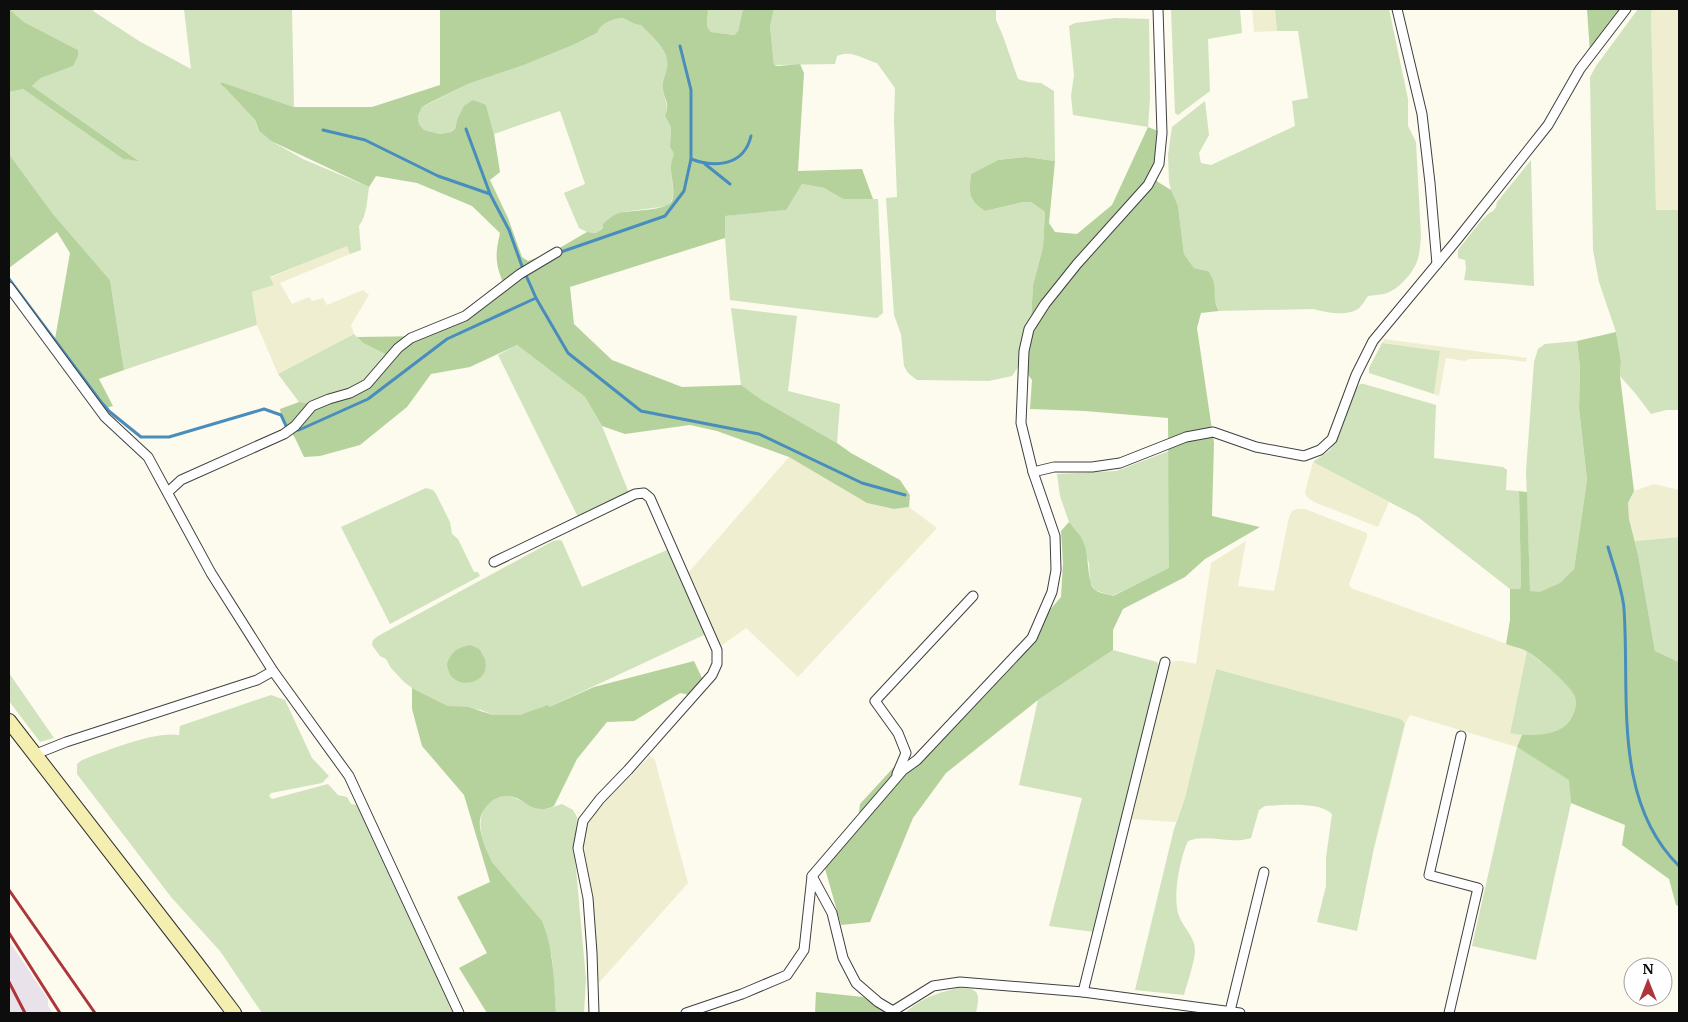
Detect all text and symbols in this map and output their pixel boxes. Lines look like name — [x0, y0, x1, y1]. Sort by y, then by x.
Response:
north arrow — [1623, 957, 1673, 1007]
text: N — [1642, 960, 1654, 978]

